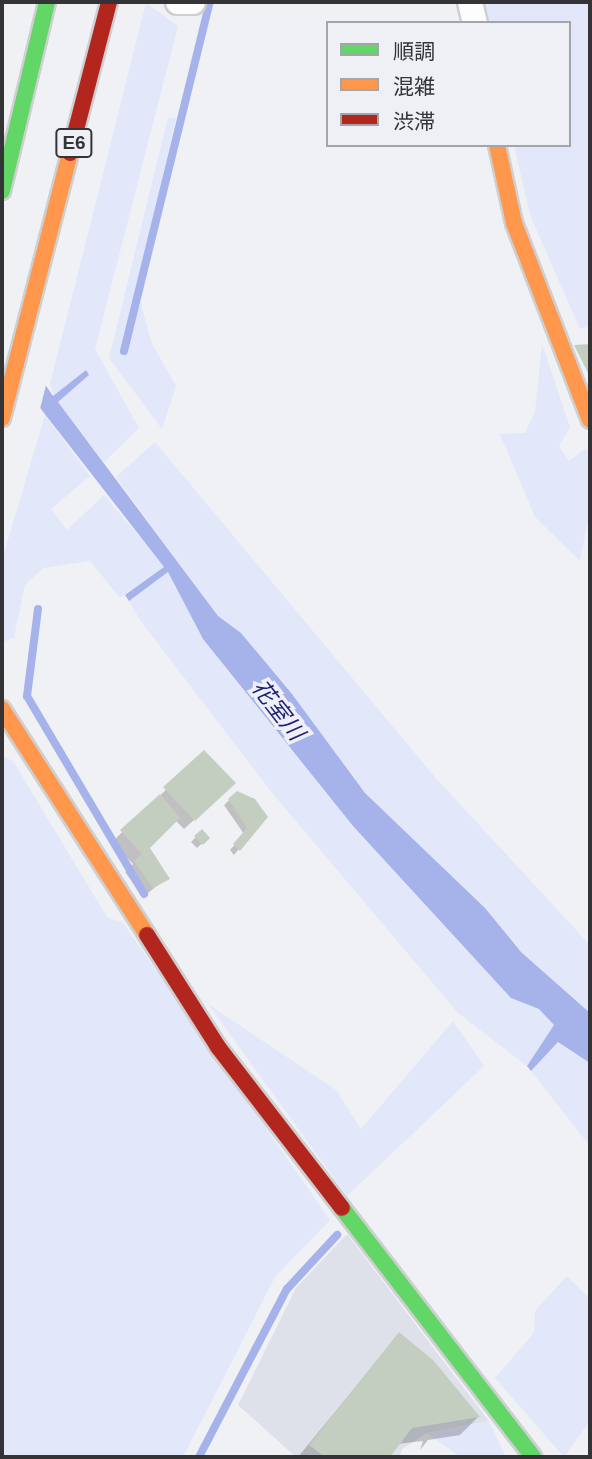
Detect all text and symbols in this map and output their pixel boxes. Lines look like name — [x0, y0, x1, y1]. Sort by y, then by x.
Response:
legend — [326, 21, 571, 147]
text: 順調 — [393, 40, 435, 63]
text: 混雑 — [393, 75, 435, 98]
text: 渋滞 — [393, 110, 435, 133]
road number: E6 — [55, 127, 93, 158]
water label: 花室川 — [246, 674, 310, 746]

